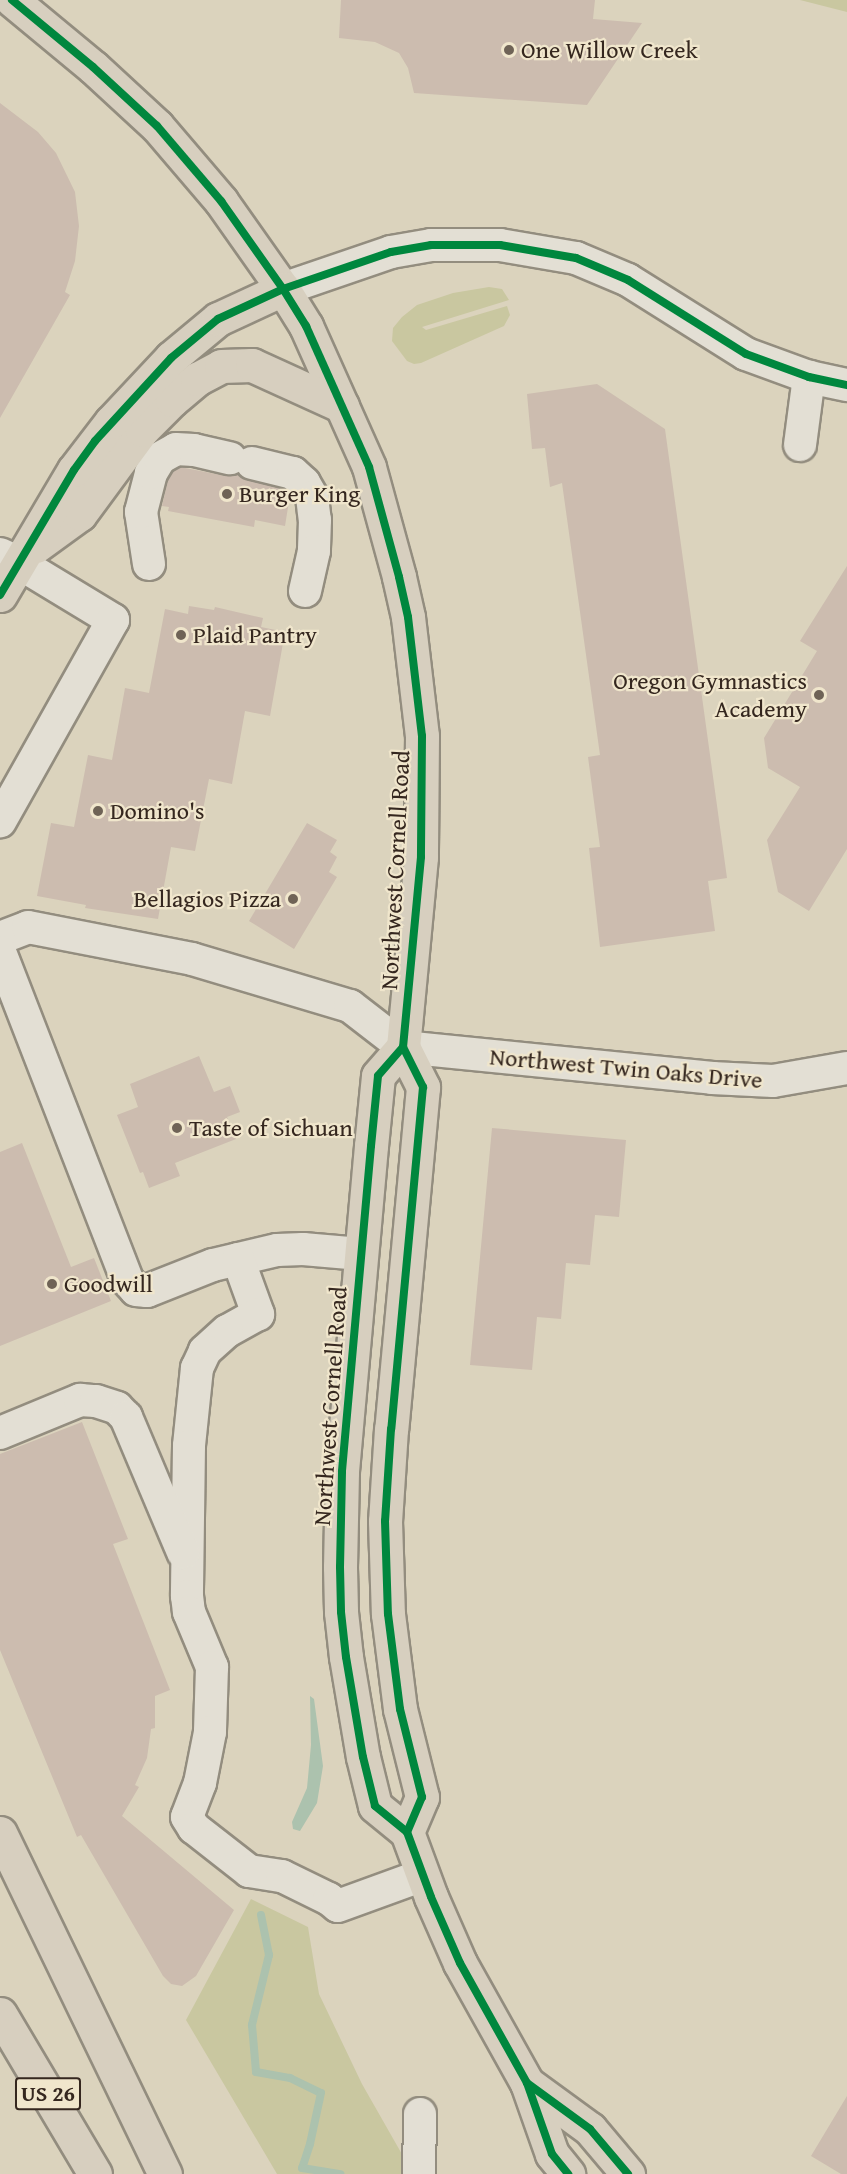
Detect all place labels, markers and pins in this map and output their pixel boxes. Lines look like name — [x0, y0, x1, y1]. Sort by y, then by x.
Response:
place label: One Willow Creek — [521, 36, 698, 64]
marker: One Willow Creek — [502, 43, 516, 57]
place label: Burger King — [239, 480, 360, 508]
marker: Burger King — [220, 487, 234, 501]
place label: Plaid Pantry — [193, 621, 317, 649]
marker: Plaid Pantry — [174, 628, 188, 642]
place label: Oregon Gymnastics Academy — [613, 667, 807, 723]
marker: Oregon Gymnastics Academy — [812, 688, 826, 702]
place label: Domino's — [110, 797, 205, 825]
marker: Domino's — [91, 804, 105, 818]
place label: Bellagios Pizza — [134, 885, 281, 913]
marker: Bellagios Pizza — [286, 892, 300, 906]
place label: Taste of Sichuan — [189, 1114, 353, 1142]
marker: Taste of Sichuan — [170, 1121, 184, 1135]
place label: Goodwill — [64, 1270, 153, 1298]
marker: Goodwill — [45, 1277, 59, 1291]

